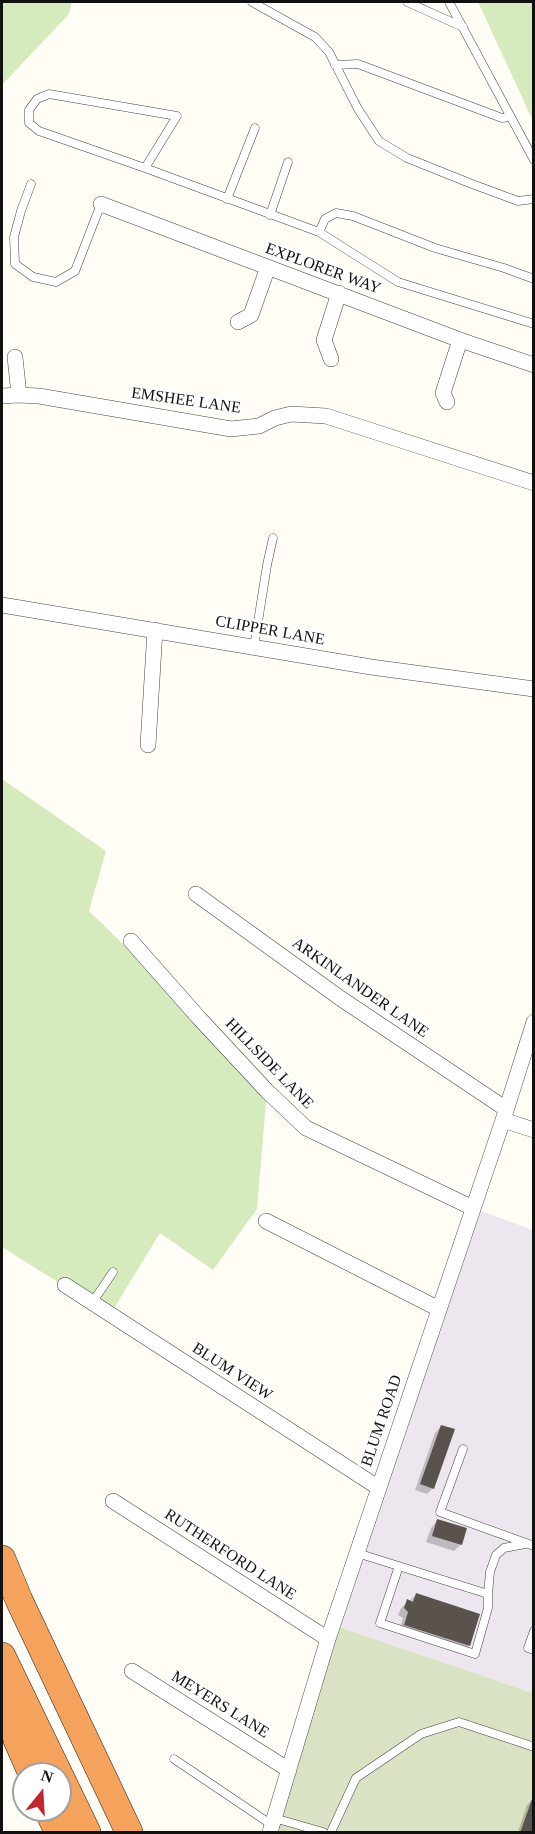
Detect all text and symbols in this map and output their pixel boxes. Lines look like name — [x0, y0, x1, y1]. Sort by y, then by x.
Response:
street label: EXPLORER WAY — [263, 239, 383, 299]
street label: EMSHEE LANE — [130, 384, 242, 418]
street label: CLIPPER LANE — [214, 612, 326, 650]
street label: ARKINLANDER LANE — [288, 934, 432, 1042]
street label: HILLSIDE LANE — [221, 1015, 317, 1113]
street label: BLUM VIEW — [188, 1339, 276, 1405]
street label: BLUM ROAD — [357, 1373, 407, 1469]
street label: RUTHERFORD LANE — [160, 1505, 300, 1605]
street label: MEYERS LANE — [168, 1667, 272, 1743]
north arrow — [12, 1762, 72, 1822]
text: N — [39, 1766, 55, 1786]

